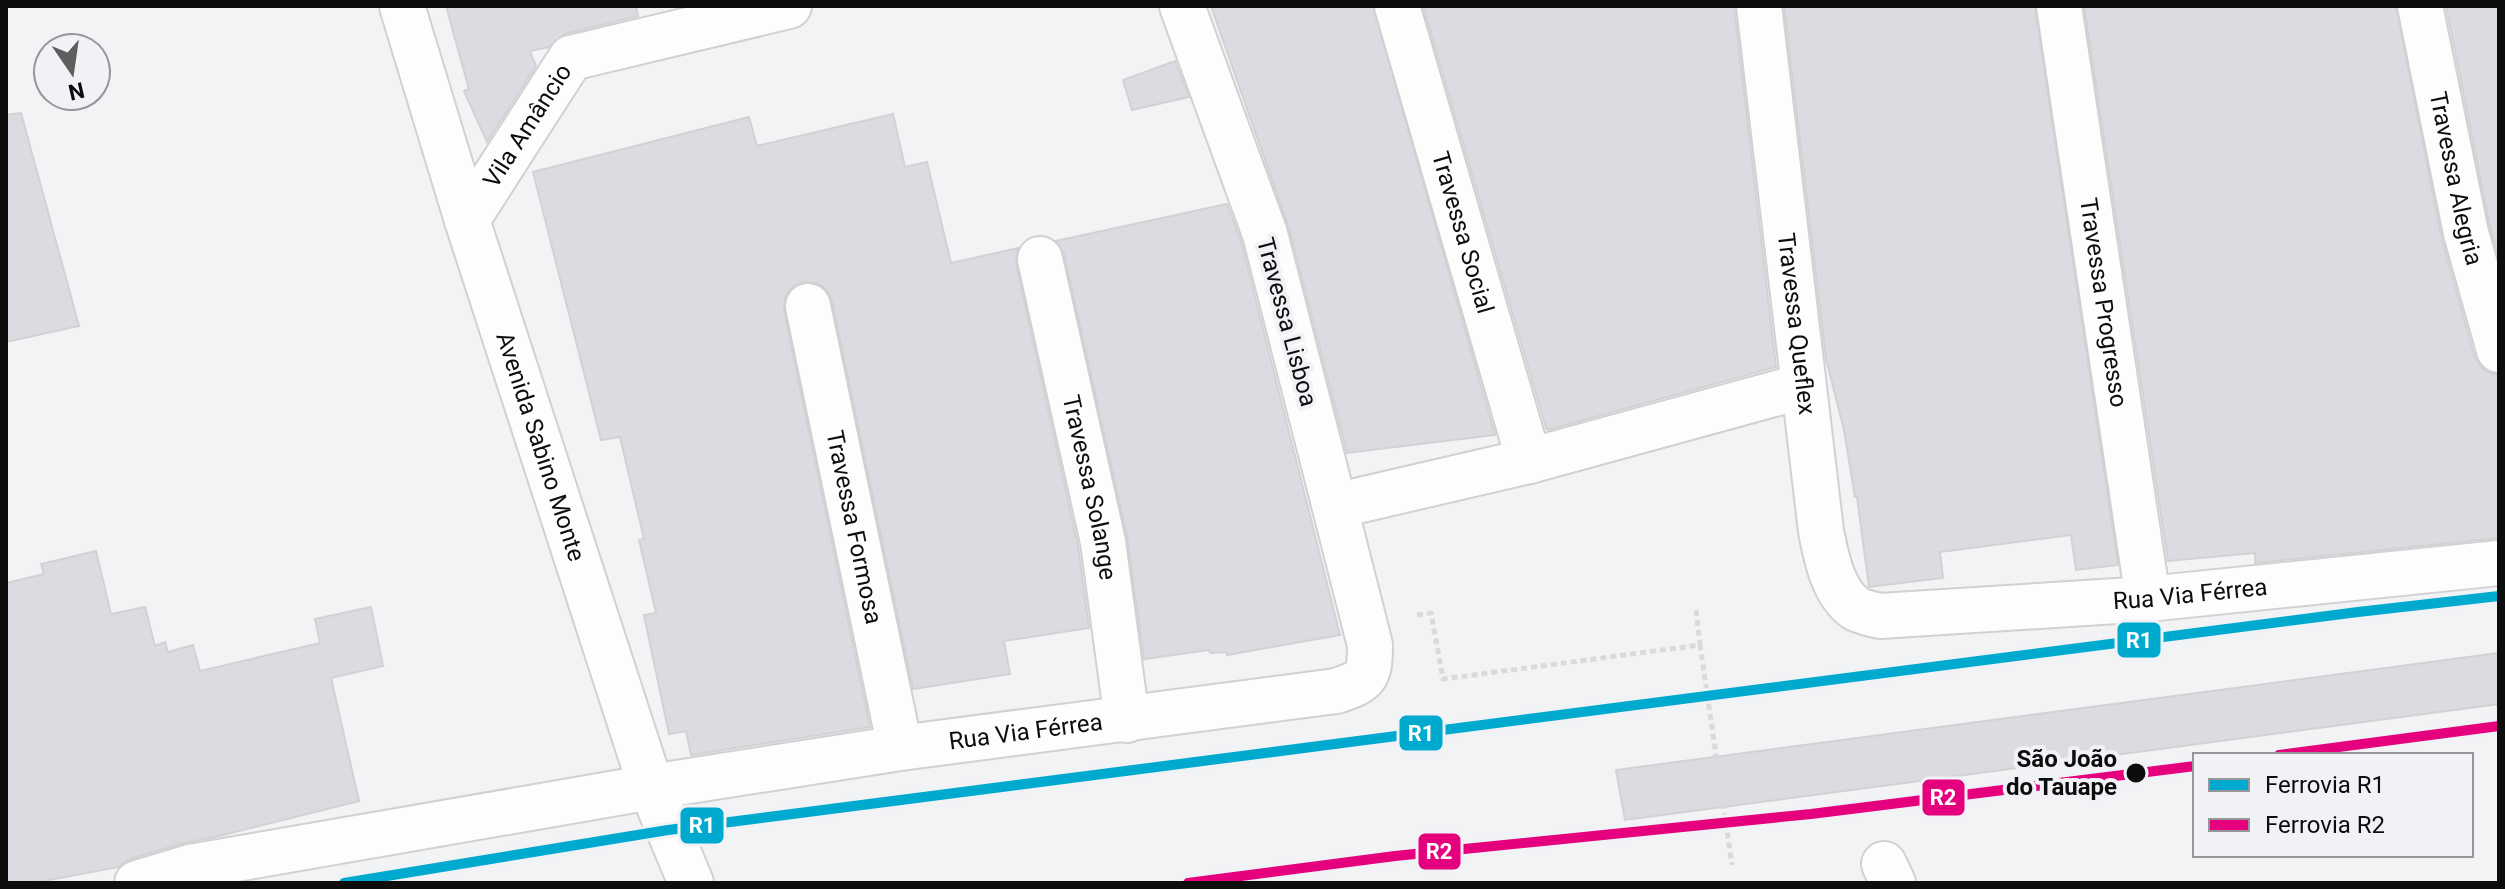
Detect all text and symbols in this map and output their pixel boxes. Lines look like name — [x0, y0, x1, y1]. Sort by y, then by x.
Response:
north arrow — [32, 32, 112, 112]
street label: Vila Amâncio — [478, 59, 577, 193]
text: N — [66, 77, 87, 105]
street label: Travessa Alegria — [2424, 89, 2488, 268]
street label: Travessa Social — [1426, 148, 1500, 317]
street label: Travessa Progresso — [2074, 196, 2133, 409]
street label: Travessa Queflex — [1772, 231, 1821, 416]
street label: Travessa Lisboa — [1251, 235, 1323, 409]
street label: Avenida Sabino Monte — [490, 329, 591, 565]
street label: Travessa Solange — [1057, 392, 1122, 582]
street label: Travessa Formosa — [820, 428, 888, 627]
street label: Rua Via Férrea — [2112, 573, 2269, 615]
line badge: R1 — [2116, 621, 2162, 659]
text: R1 — [2126, 628, 2152, 653]
street label: Rua Via Férrea — [947, 708, 1104, 755]
line badge: R1 — [1398, 714, 1444, 752]
text: R1 — [1408, 721, 1434, 746]
place label: São João do Tauape — [2006, 745, 2117, 801]
legend — [2193, 753, 2473, 857]
marker: São João do Tauape — [2124, 761, 2148, 785]
text: Ferrovia R1 — [2265, 771, 2385, 799]
line badge: R2 — [1921, 778, 1966, 817]
text: R2 — [1930, 785, 1956, 810]
line badge: R1 — [679, 806, 725, 845]
text: Ferrovia R2 — [2265, 811, 2385, 839]
text: R1 — [689, 813, 715, 838]
line badge: R2 — [1417, 832, 1462, 871]
text: R2 — [1426, 839, 1452, 864]

